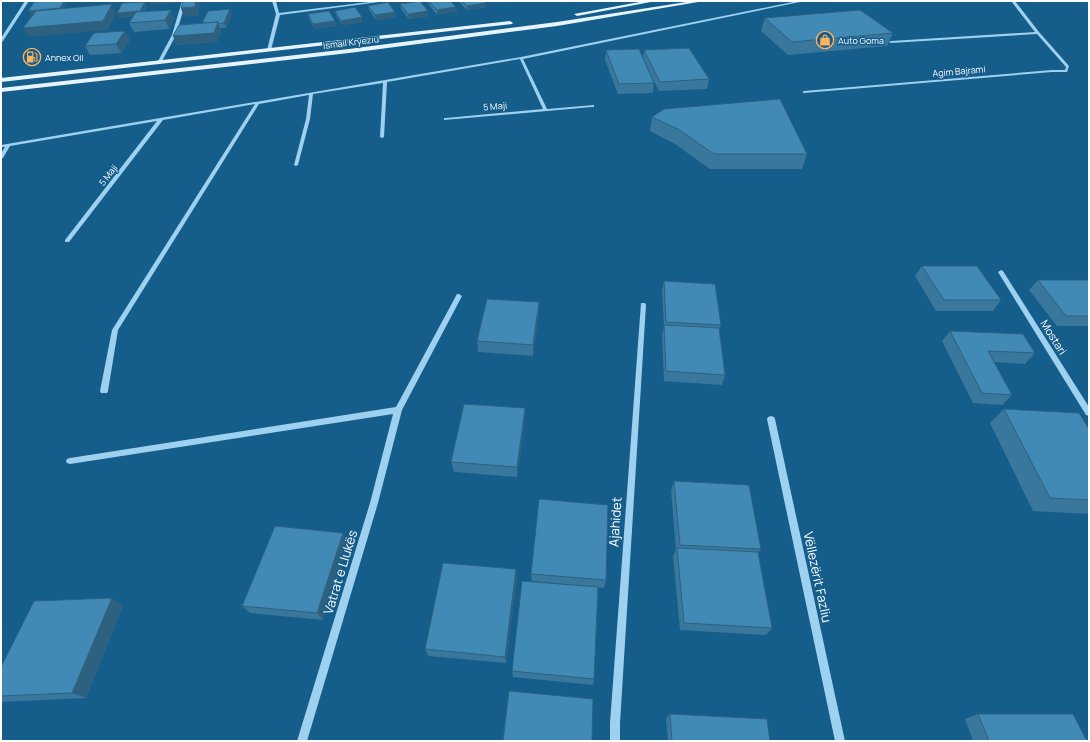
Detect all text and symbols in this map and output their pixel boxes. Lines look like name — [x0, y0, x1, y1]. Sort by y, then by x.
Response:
shop icon: Auto Goma — [815, 30, 835, 50]
street label: Ismail Kryeziu — [322, 32, 380, 52]
place label: Auto Goma — [838, 34, 884, 47]
fuel station icon: Annex Oil — [22, 47, 42, 67]
place label: Annex Oil — [45, 51, 84, 64]
street label: Agim Bajrami — [932, 62, 986, 80]
street label: 5 Maji — [483, 98, 507, 114]
street label: 5 Maji — [96, 162, 120, 188]
street label: Mostari — [1037, 317, 1071, 357]
street label: Ajahidet — [604, 496, 626, 548]
street label: Vatrat e Llukës — [319, 527, 361, 616]
street label: Vëllezërit Fazliu — [800, 530, 836, 624]

